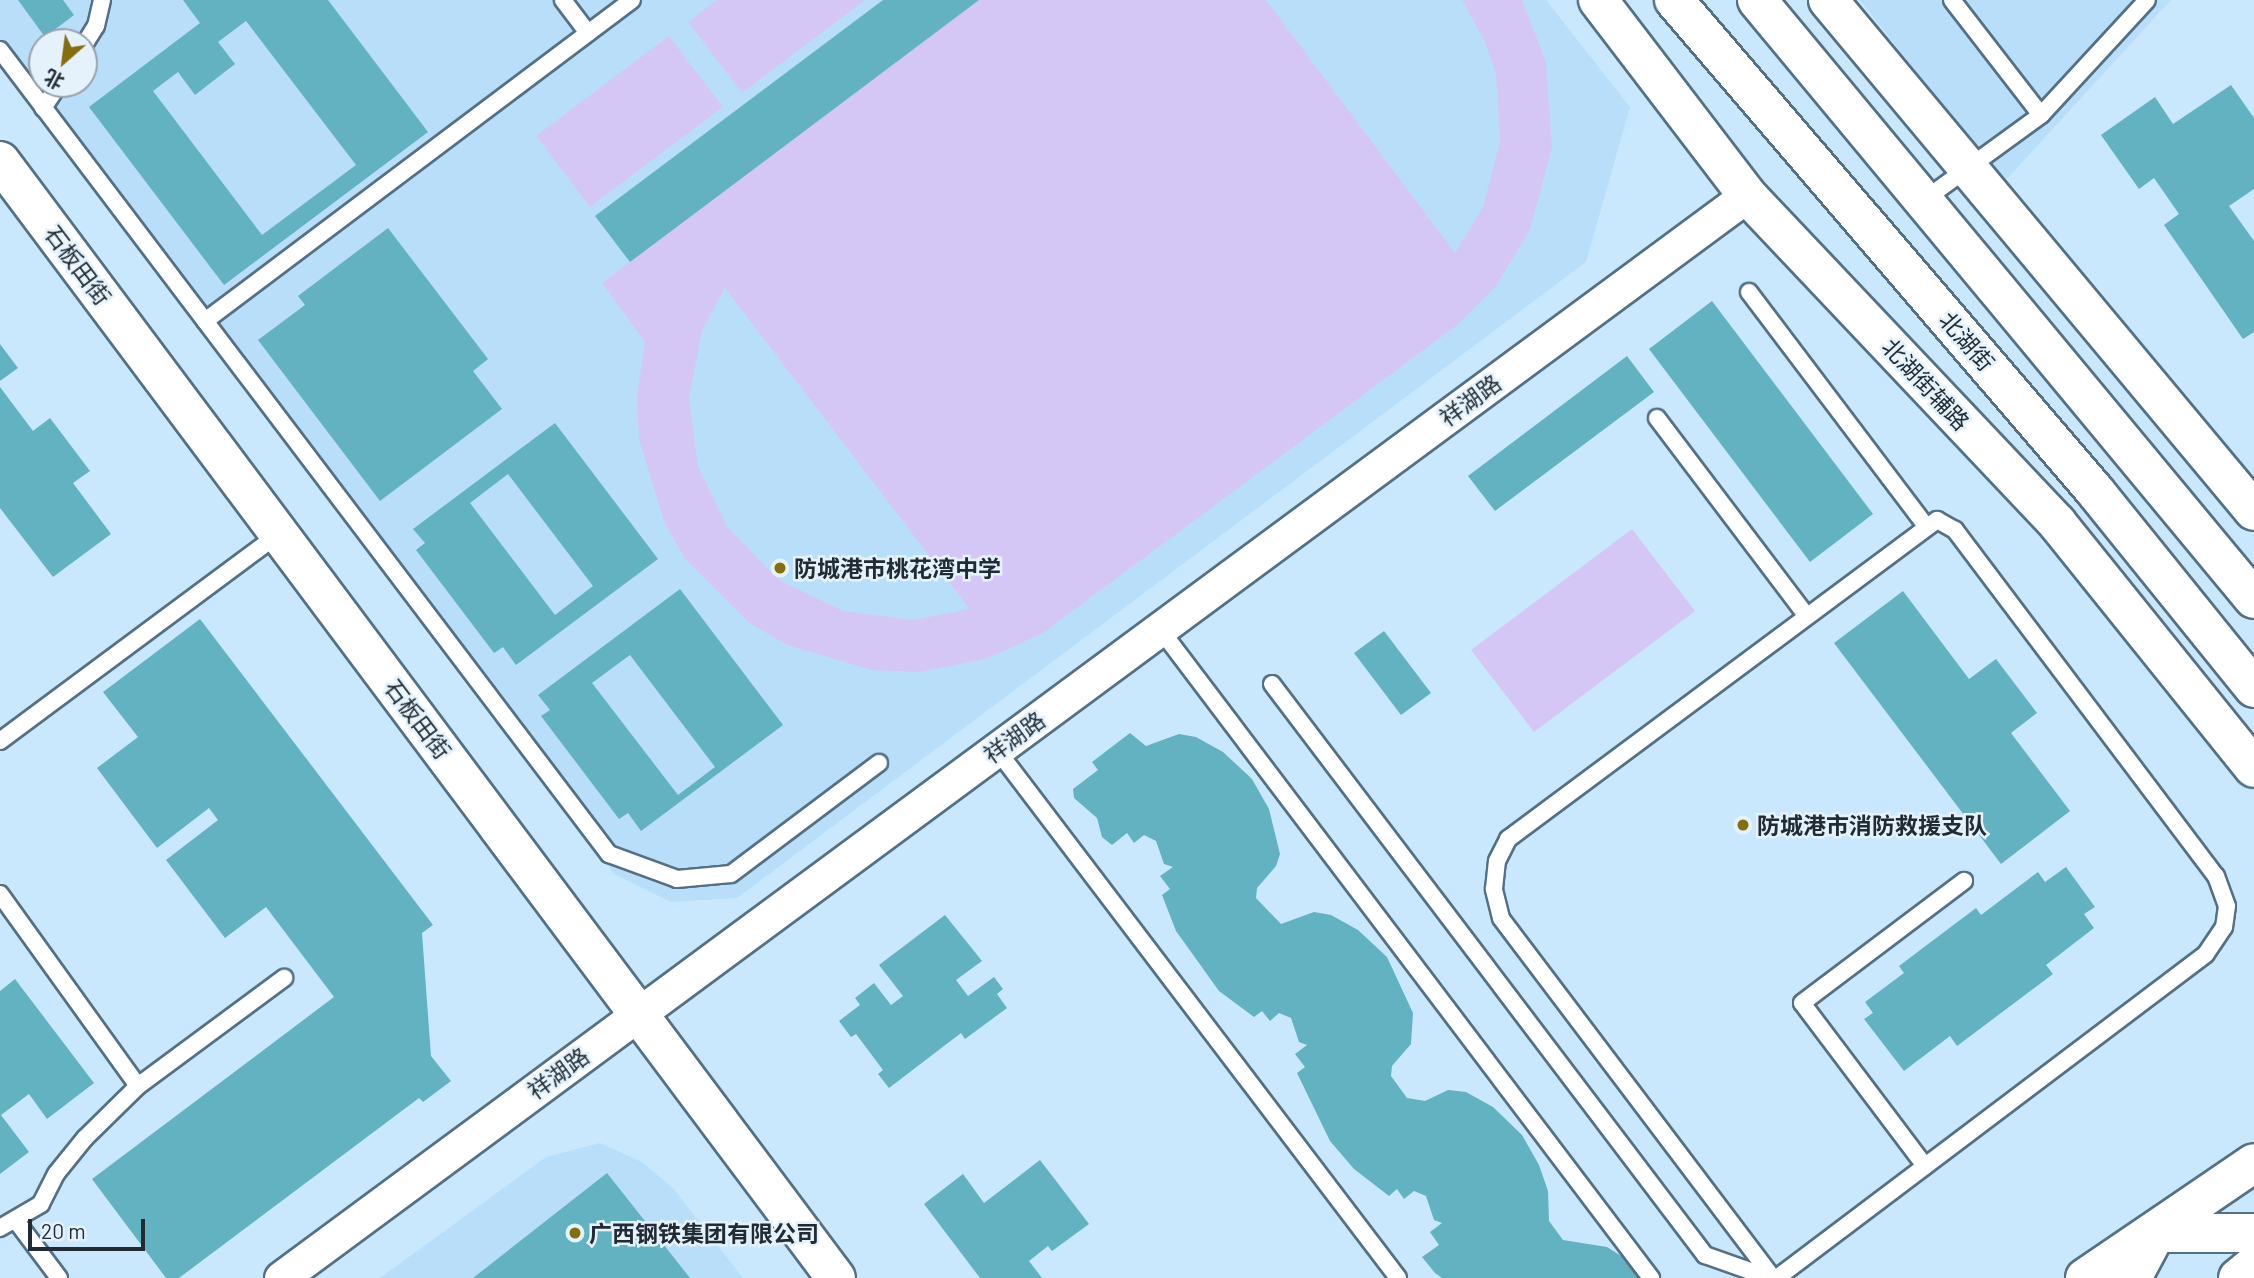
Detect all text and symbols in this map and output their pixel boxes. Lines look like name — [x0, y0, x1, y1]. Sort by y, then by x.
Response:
north arrow — [28, 28, 98, 98]
text: 北 — [40, 66, 68, 95]
street label: 石板田街 — [39, 220, 117, 310]
street label: 北湖街 — [1934, 306, 2000, 376]
street label: 北湖街辅路 — [1877, 333, 1975, 435]
street label: 祥湖路 — [1434, 369, 1506, 431]
place label: 防城港市桃花湾中学 — [794, 554, 1001, 582]
marker: 防城港市桃花湾中学 — [772, 560, 788, 576]
street label: 石板田街 — [379, 674, 457, 764]
street label: 祥湖路 — [978, 706, 1050, 768]
place label: 防城港市消防救援支队 — [1757, 811, 1987, 839]
marker: 防城港市消防救援支队 — [1735, 817, 1751, 833]
street label: 祥湖路 — [522, 1042, 594, 1104]
scale bar — [32, 1204, 149, 1248]
text: 20 m — [41, 1218, 86, 1243]
place label: 广西钢铁集团有限公司 — [589, 1219, 819, 1247]
marker: 广西钢铁集团有限公司 — [567, 1225, 583, 1241]

